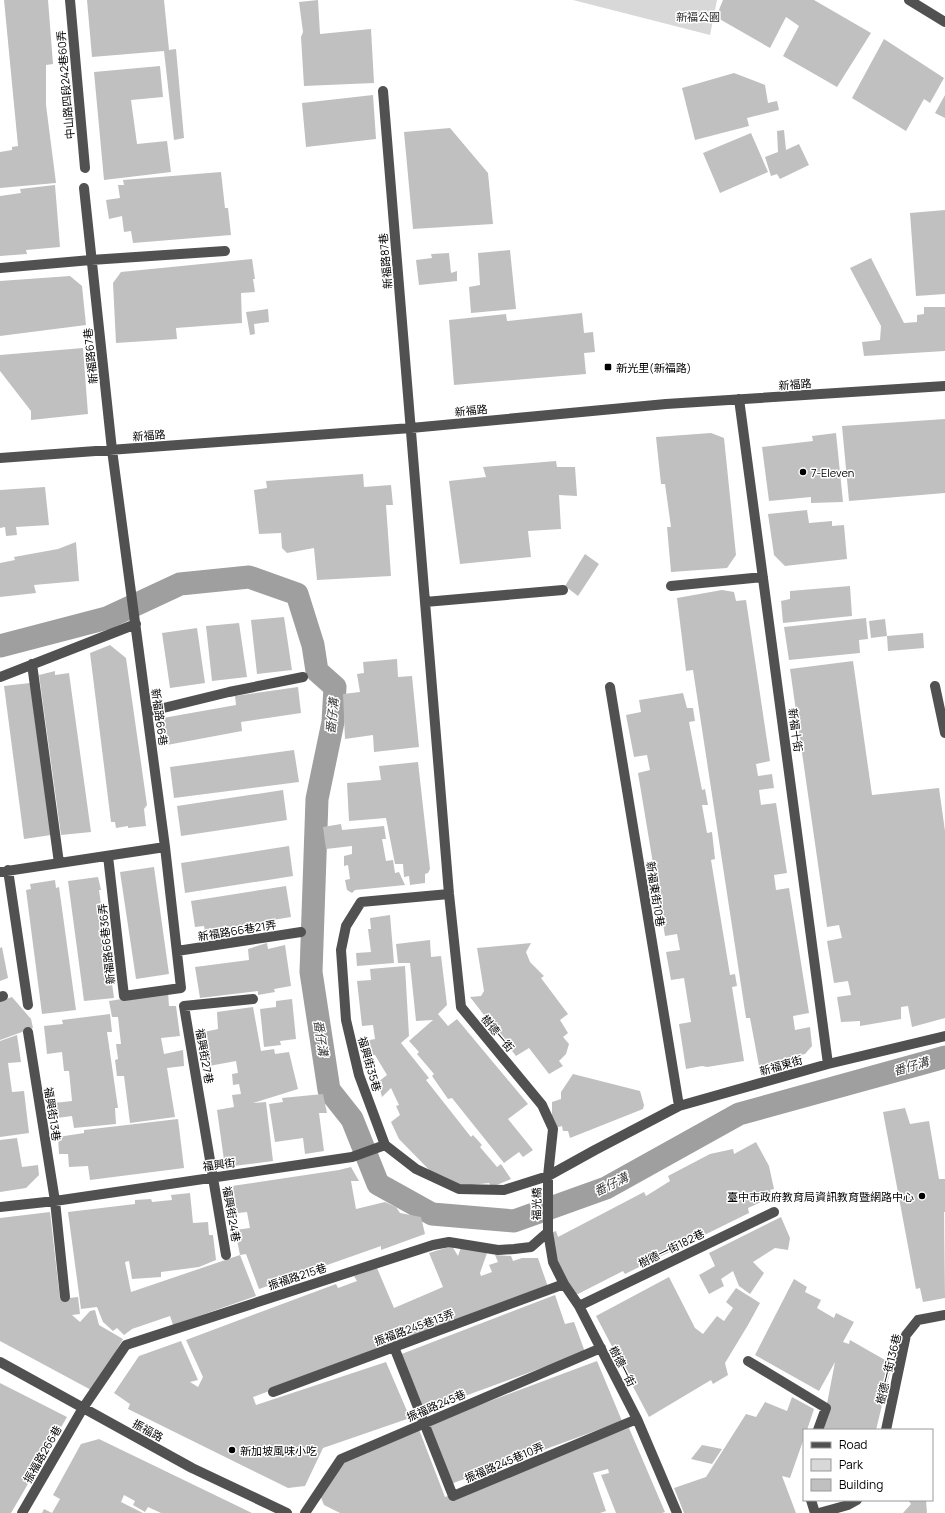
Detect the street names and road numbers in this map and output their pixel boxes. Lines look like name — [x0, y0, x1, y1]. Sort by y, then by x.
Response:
street label: 中山路四段242巷60弄 — [53, 30, 77, 140]
street label: 新福路87巷 — [375, 232, 395, 290]
street label: 新福路67巷 — [80, 327, 100, 385]
street label: 新福路 — [778, 375, 812, 393]
street label: 新福路 — [454, 401, 488, 419]
street label: 新福路 — [132, 426, 166, 444]
street label: 新福路66巷 — [149, 687, 171, 747]
street label: 新福十街 — [786, 707, 806, 753]
street label: 新福東街10巷 — [643, 860, 669, 928]
street label: 新福路66巷36弄 — [94, 903, 118, 985]
street label: 新福路66巷21弄 — [197, 916, 277, 944]
street label: 樹德一街 — [478, 1011, 518, 1055]
street label: 福興街27巷 — [193, 1027, 217, 1085]
street label: 福興街35巷 — [355, 1035, 385, 1093]
street label: 新福東街 — [758, 1052, 804, 1078]
street label: 福興街13巷 — [41, 1086, 65, 1142]
street label: 福興街 — [202, 1154, 236, 1174]
street label: 福興街24巷 — [220, 1185, 244, 1243]
street label: 福光橋 — [528, 1187, 544, 1221]
street label: 樹德一街182巷 — [635, 1225, 707, 1271]
street label: 振福路215巷 — [266, 1259, 328, 1293]
street label: 振福路245巷13弄 — [372, 1306, 456, 1348]
street label: 樹德一街136巷 — [872, 1332, 904, 1406]
street label: 樹德一街 — [606, 1343, 640, 1389]
street label: 振福路245巷 — [404, 1386, 468, 1424]
street label: 振福路 — [130, 1415, 166, 1445]
street label: 振福路266巷 — [20, 1423, 64, 1485]
street label: 振福路245巷10弄 — [462, 1439, 546, 1485]

